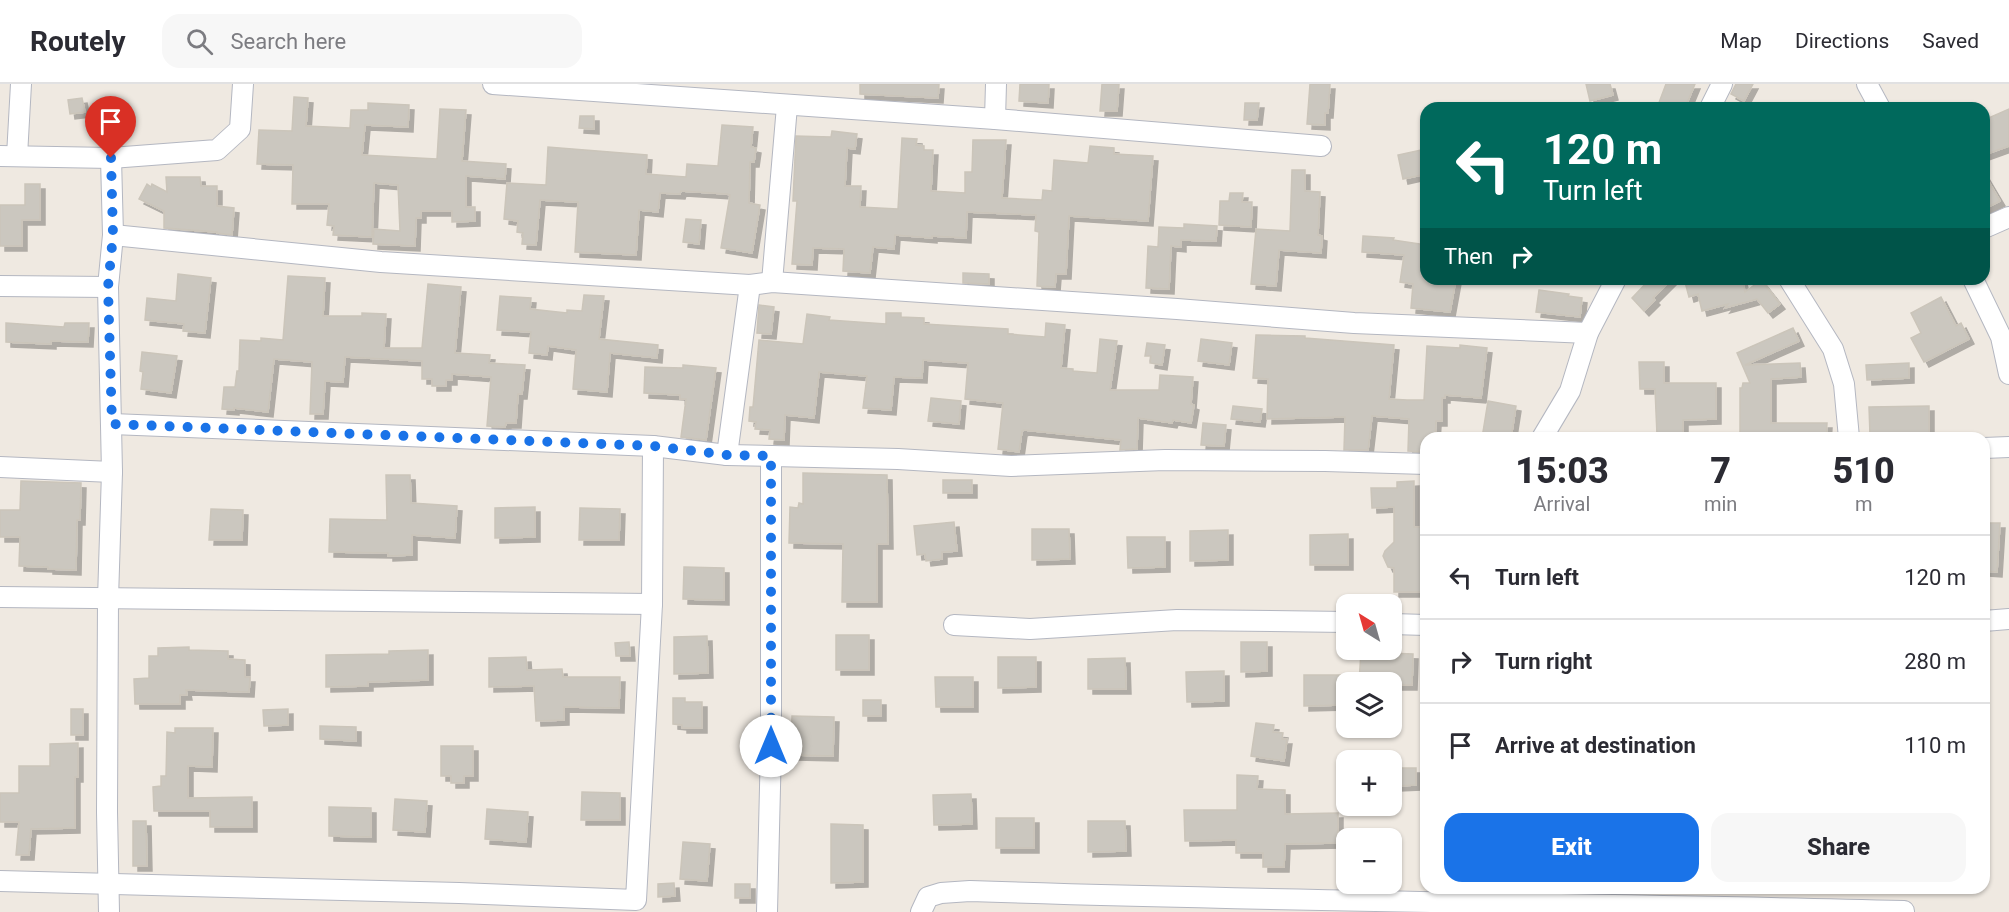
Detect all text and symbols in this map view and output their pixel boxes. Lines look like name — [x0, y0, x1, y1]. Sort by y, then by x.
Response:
search box — [162, 14, 582, 68]
text: Routely — [30, 25, 126, 58]
icon: search — [183, 25, 216, 58]
text: Search here — [231, 29, 346, 54]
text: Map — [1720, 29, 1762, 53]
text: Directions — [1795, 29, 1889, 53]
text: Saved — [1922, 29, 1979, 53]
pin — [85, 96, 136, 158]
icon: arrive — [94, 105, 127, 138]
text: 120 m — [1543, 125, 1662, 174]
icon: left — [1444, 126, 1522, 204]
text: Turn left — [1543, 175, 1643, 207]
icon: right — [1505, 240, 1538, 273]
text: Then — [1444, 244, 1493, 269]
text: 15:03 — [1515, 450, 1609, 492]
text: 7 — [1710, 450, 1731, 492]
text: 510 — [1833, 450, 1895, 492]
text: Arrival — [1534, 492, 1590, 516]
text: min — [1704, 492, 1737, 516]
text: m — [1855, 492, 1872, 516]
icon: left — [1444, 561, 1477, 594]
text: Turn left — [1495, 565, 1579, 590]
text: 120 m — [1904, 565, 1966, 590]
north arrow — [1336, 594, 1402, 660]
map controls — [1336, 594, 1402, 894]
icon: right — [1444, 645, 1477, 678]
text: Turn right — [1495, 649, 1592, 674]
text: 280 m — [1904, 649, 1966, 674]
button: layers — [1336, 672, 1402, 738]
position arrow — [739, 714, 803, 778]
icon: arrive — [1444, 729, 1477, 762]
text: Arrive at destination — [1495, 733, 1696, 758]
text: 110 m — [1904, 733, 1966, 758]
button: + — [1336, 750, 1402, 816]
button: Exit — [1444, 813, 1699, 882]
button: Share — [1711, 813, 1966, 882]
button: − — [1336, 828, 1402, 894]

